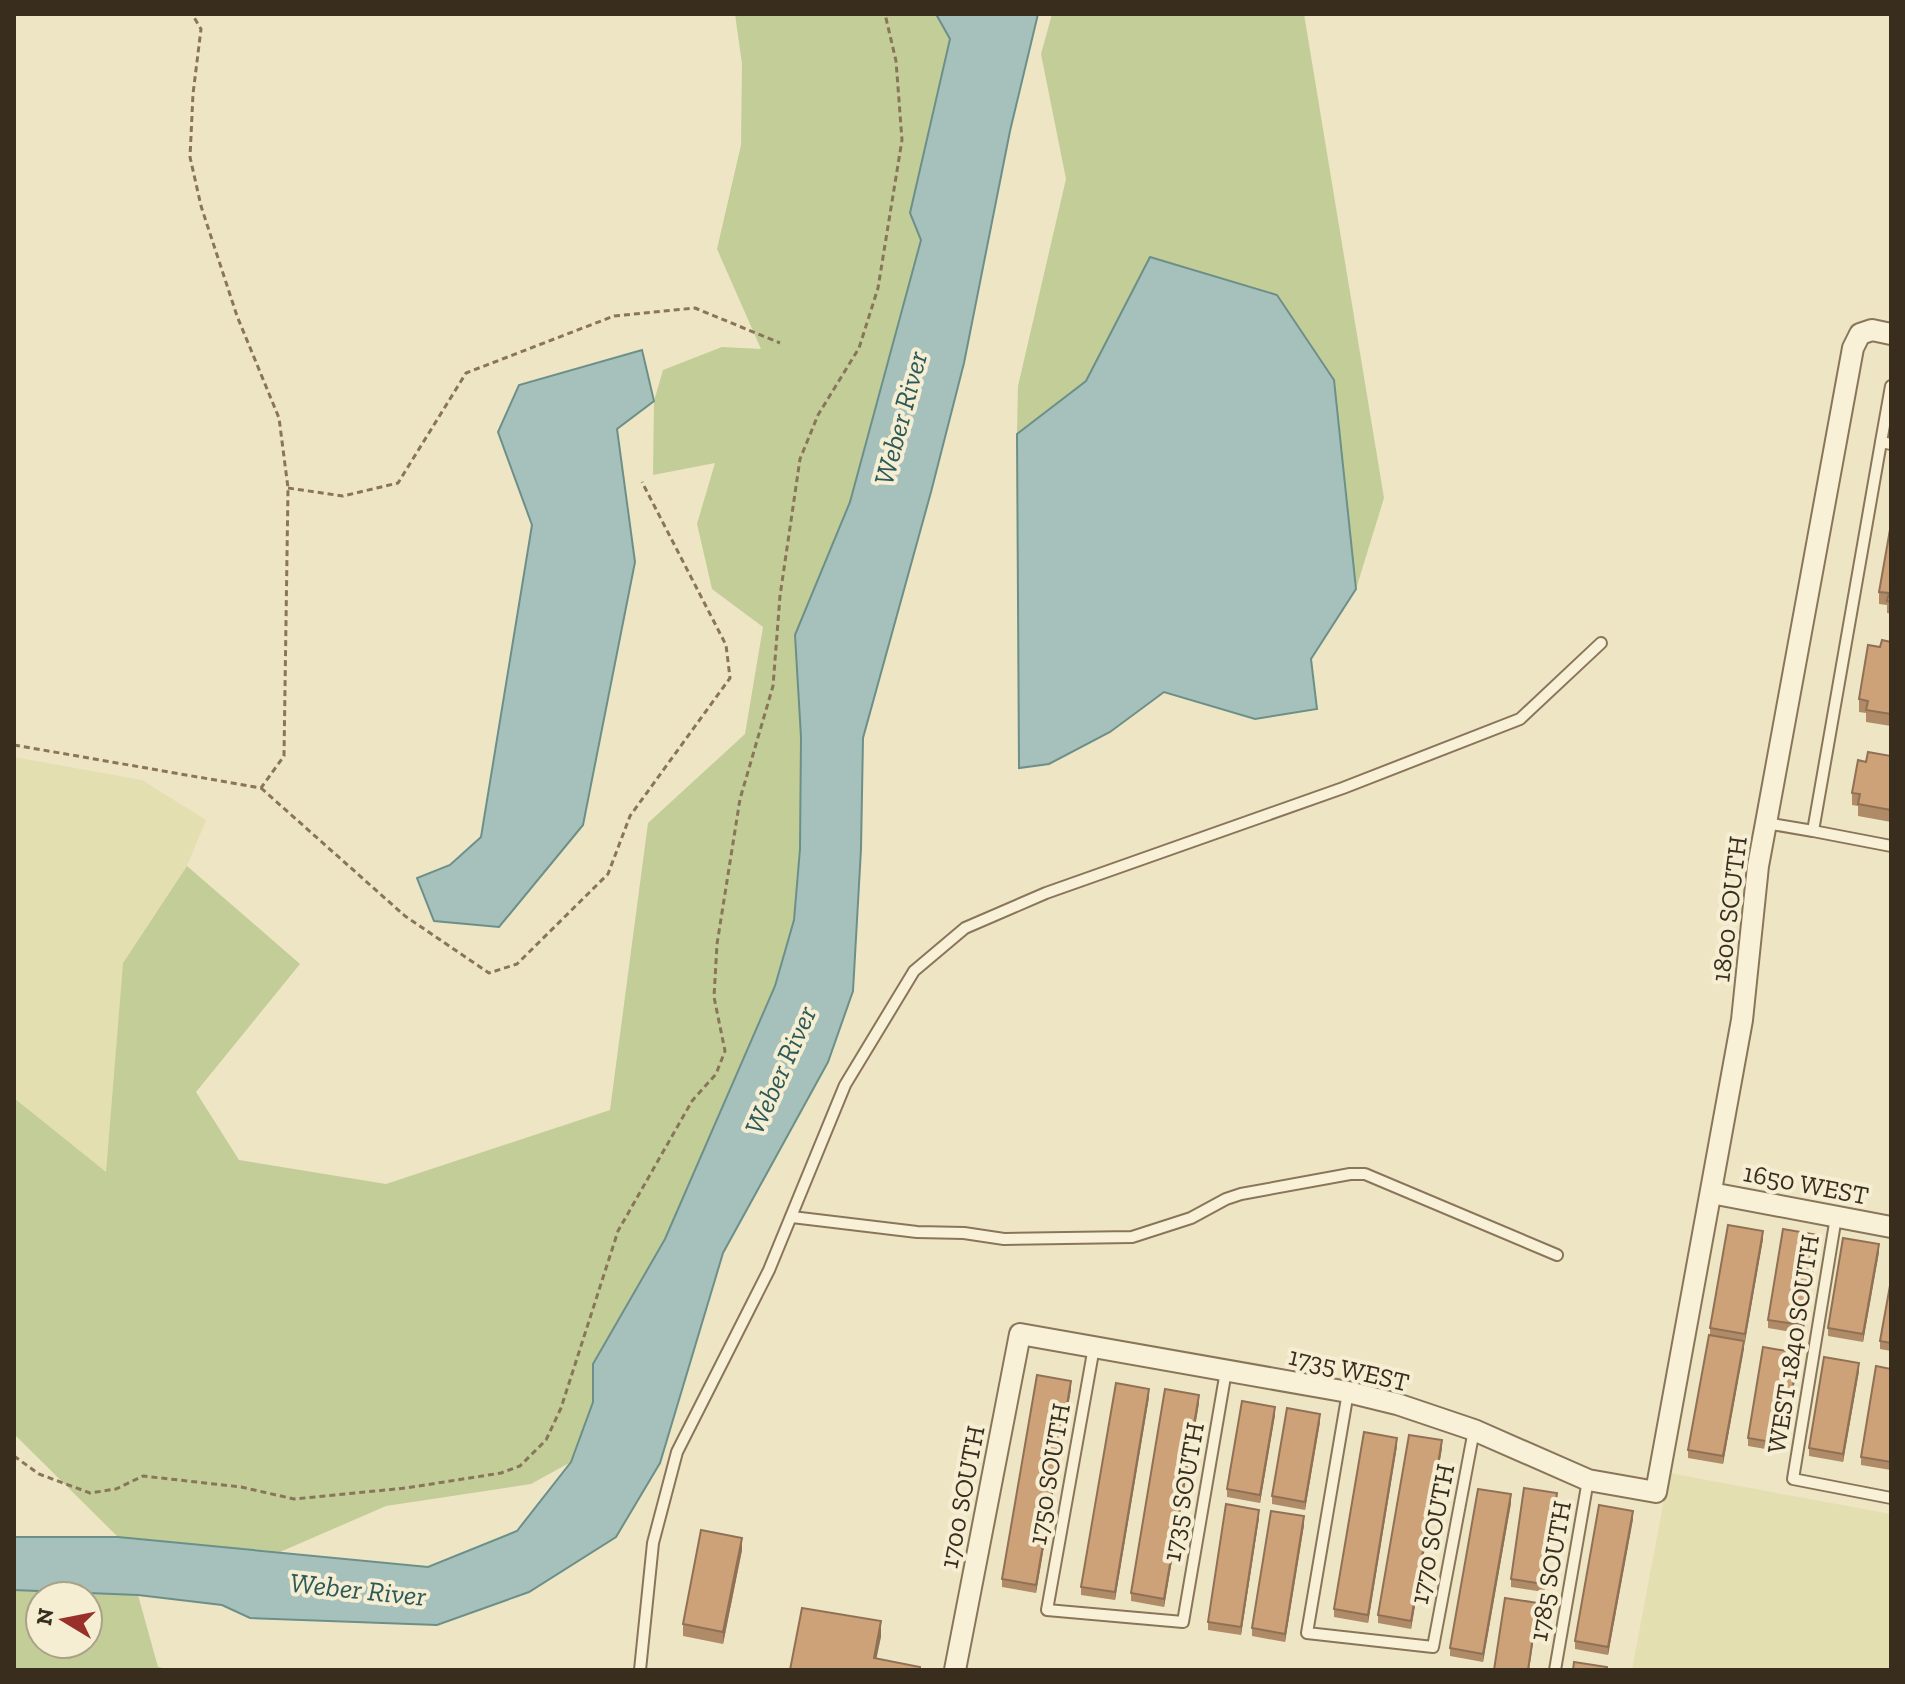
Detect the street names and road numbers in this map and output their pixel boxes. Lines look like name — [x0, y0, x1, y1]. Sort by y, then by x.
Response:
street label: 1800 SOUTH — [1704, 834, 1754, 984]
street label: 1650 WEST — [1741, 1156, 1871, 1212]
street label: WEST 1840 SOUTH — [1760, 1232, 1826, 1456]
street label: 1735 WEST — [1286, 1340, 1412, 1398]
street label: 1750 SOUTH — [1021, 1401, 1077, 1547]
street label: 1735 SOUTH — [1155, 1420, 1211, 1564]
street label: 1700 SOUTH — [932, 1423, 992, 1571]
street label: 1770 SOUTH — [1403, 1461, 1461, 1607]
street label: 1785 SOUTH — [1522, 1498, 1578, 1644]

